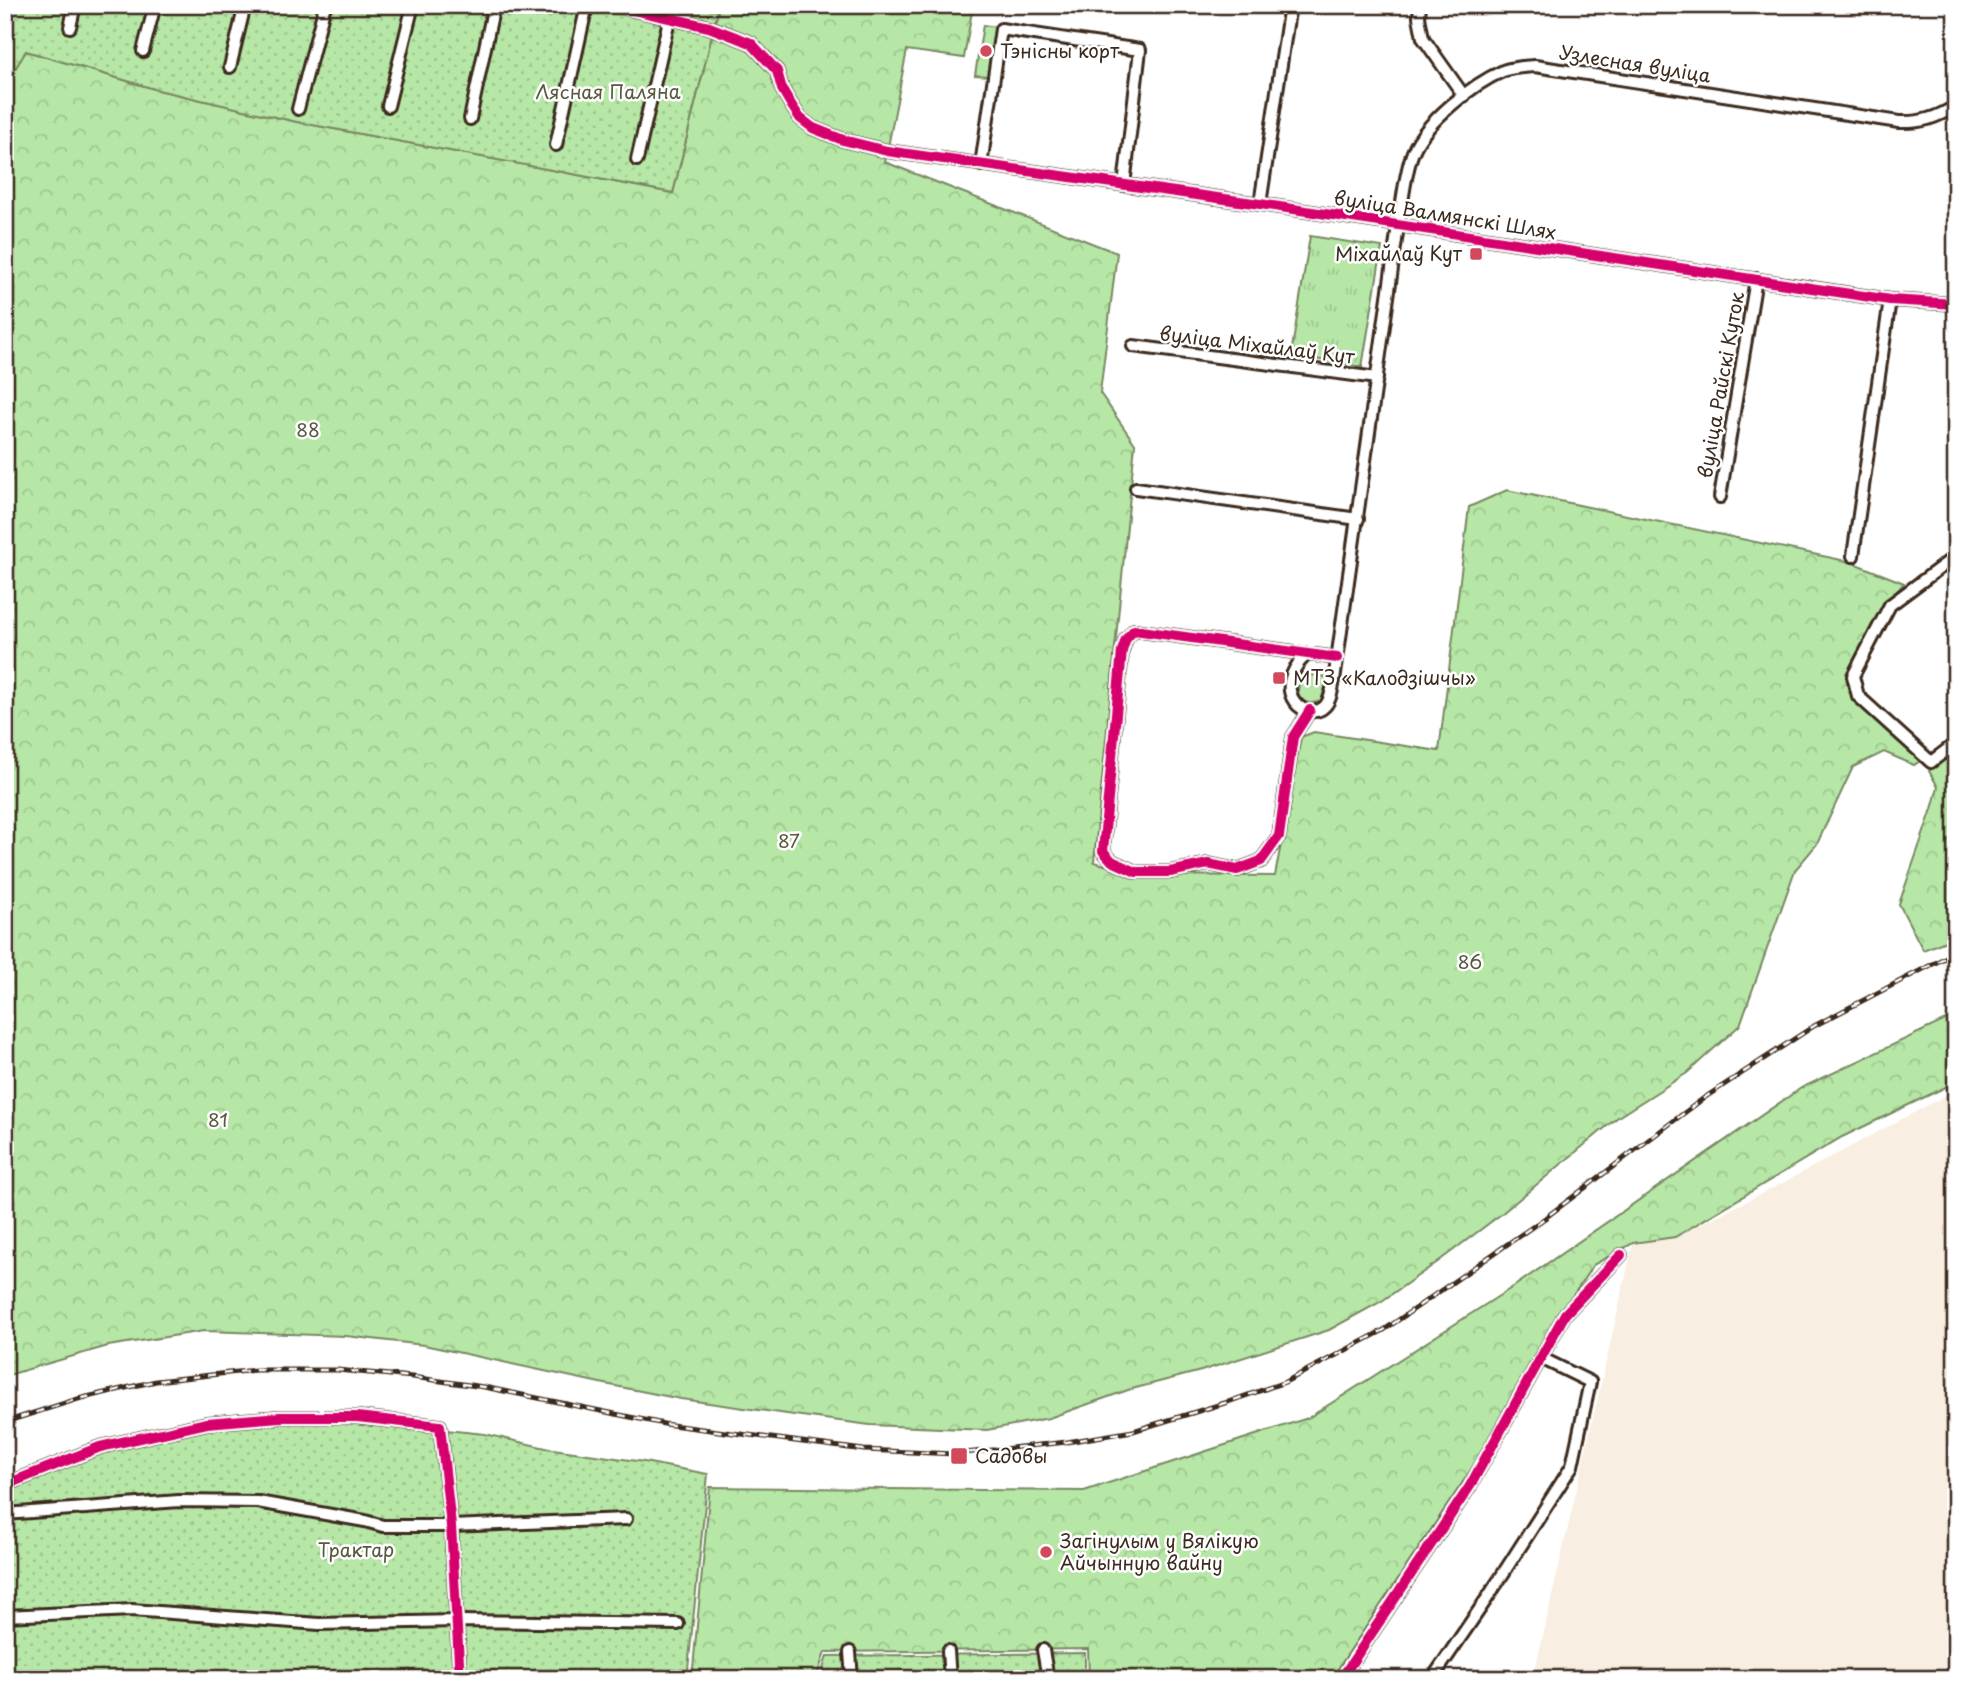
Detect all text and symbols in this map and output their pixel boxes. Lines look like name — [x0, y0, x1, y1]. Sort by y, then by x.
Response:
place label: Тэнісны корт — [1000, 36, 1120, 64]
street label: Узлесная вуліца — [1557, 37, 1713, 89]
marker: Тэнісны корт — [978, 43, 994, 59]
park label: Лясная Паляна — [535, 77, 681, 105]
street label: вуліца Валмянскі Шлях — [1332, 183, 1558, 245]
place label: Міхайлаў Кут — [1335, 239, 1463, 267]
marker: Міхайлаў Кут — [1468, 246, 1484, 262]
street label: вуліца Райскі Куток — [1690, 289, 1750, 480]
street label: вуліца Міхайлаў Кут — [1158, 318, 1357, 370]
park label: 88 — [296, 415, 320, 443]
place label: МТЗ «Калодзішчы» — [1293, 663, 1476, 691]
marker: МТЗ «Калодзішчы» — [1271, 670, 1287, 686]
park label: 87 — [778, 826, 800, 854]
park label: 86 — [1458, 947, 1482, 975]
park label: 81 — [208, 1105, 228, 1133]
place label: Садовы — [975, 1441, 1048, 1469]
marker: Садовы — [949, 1446, 969, 1466]
place label: Загінулым у Вялікую Айчынную вайну — [1060, 1526, 1259, 1576]
park label: Трактар — [318, 1535, 394, 1563]
marker: Загінулым у Вялікую Айчынную вайну — [1038, 1544, 1054, 1560]

